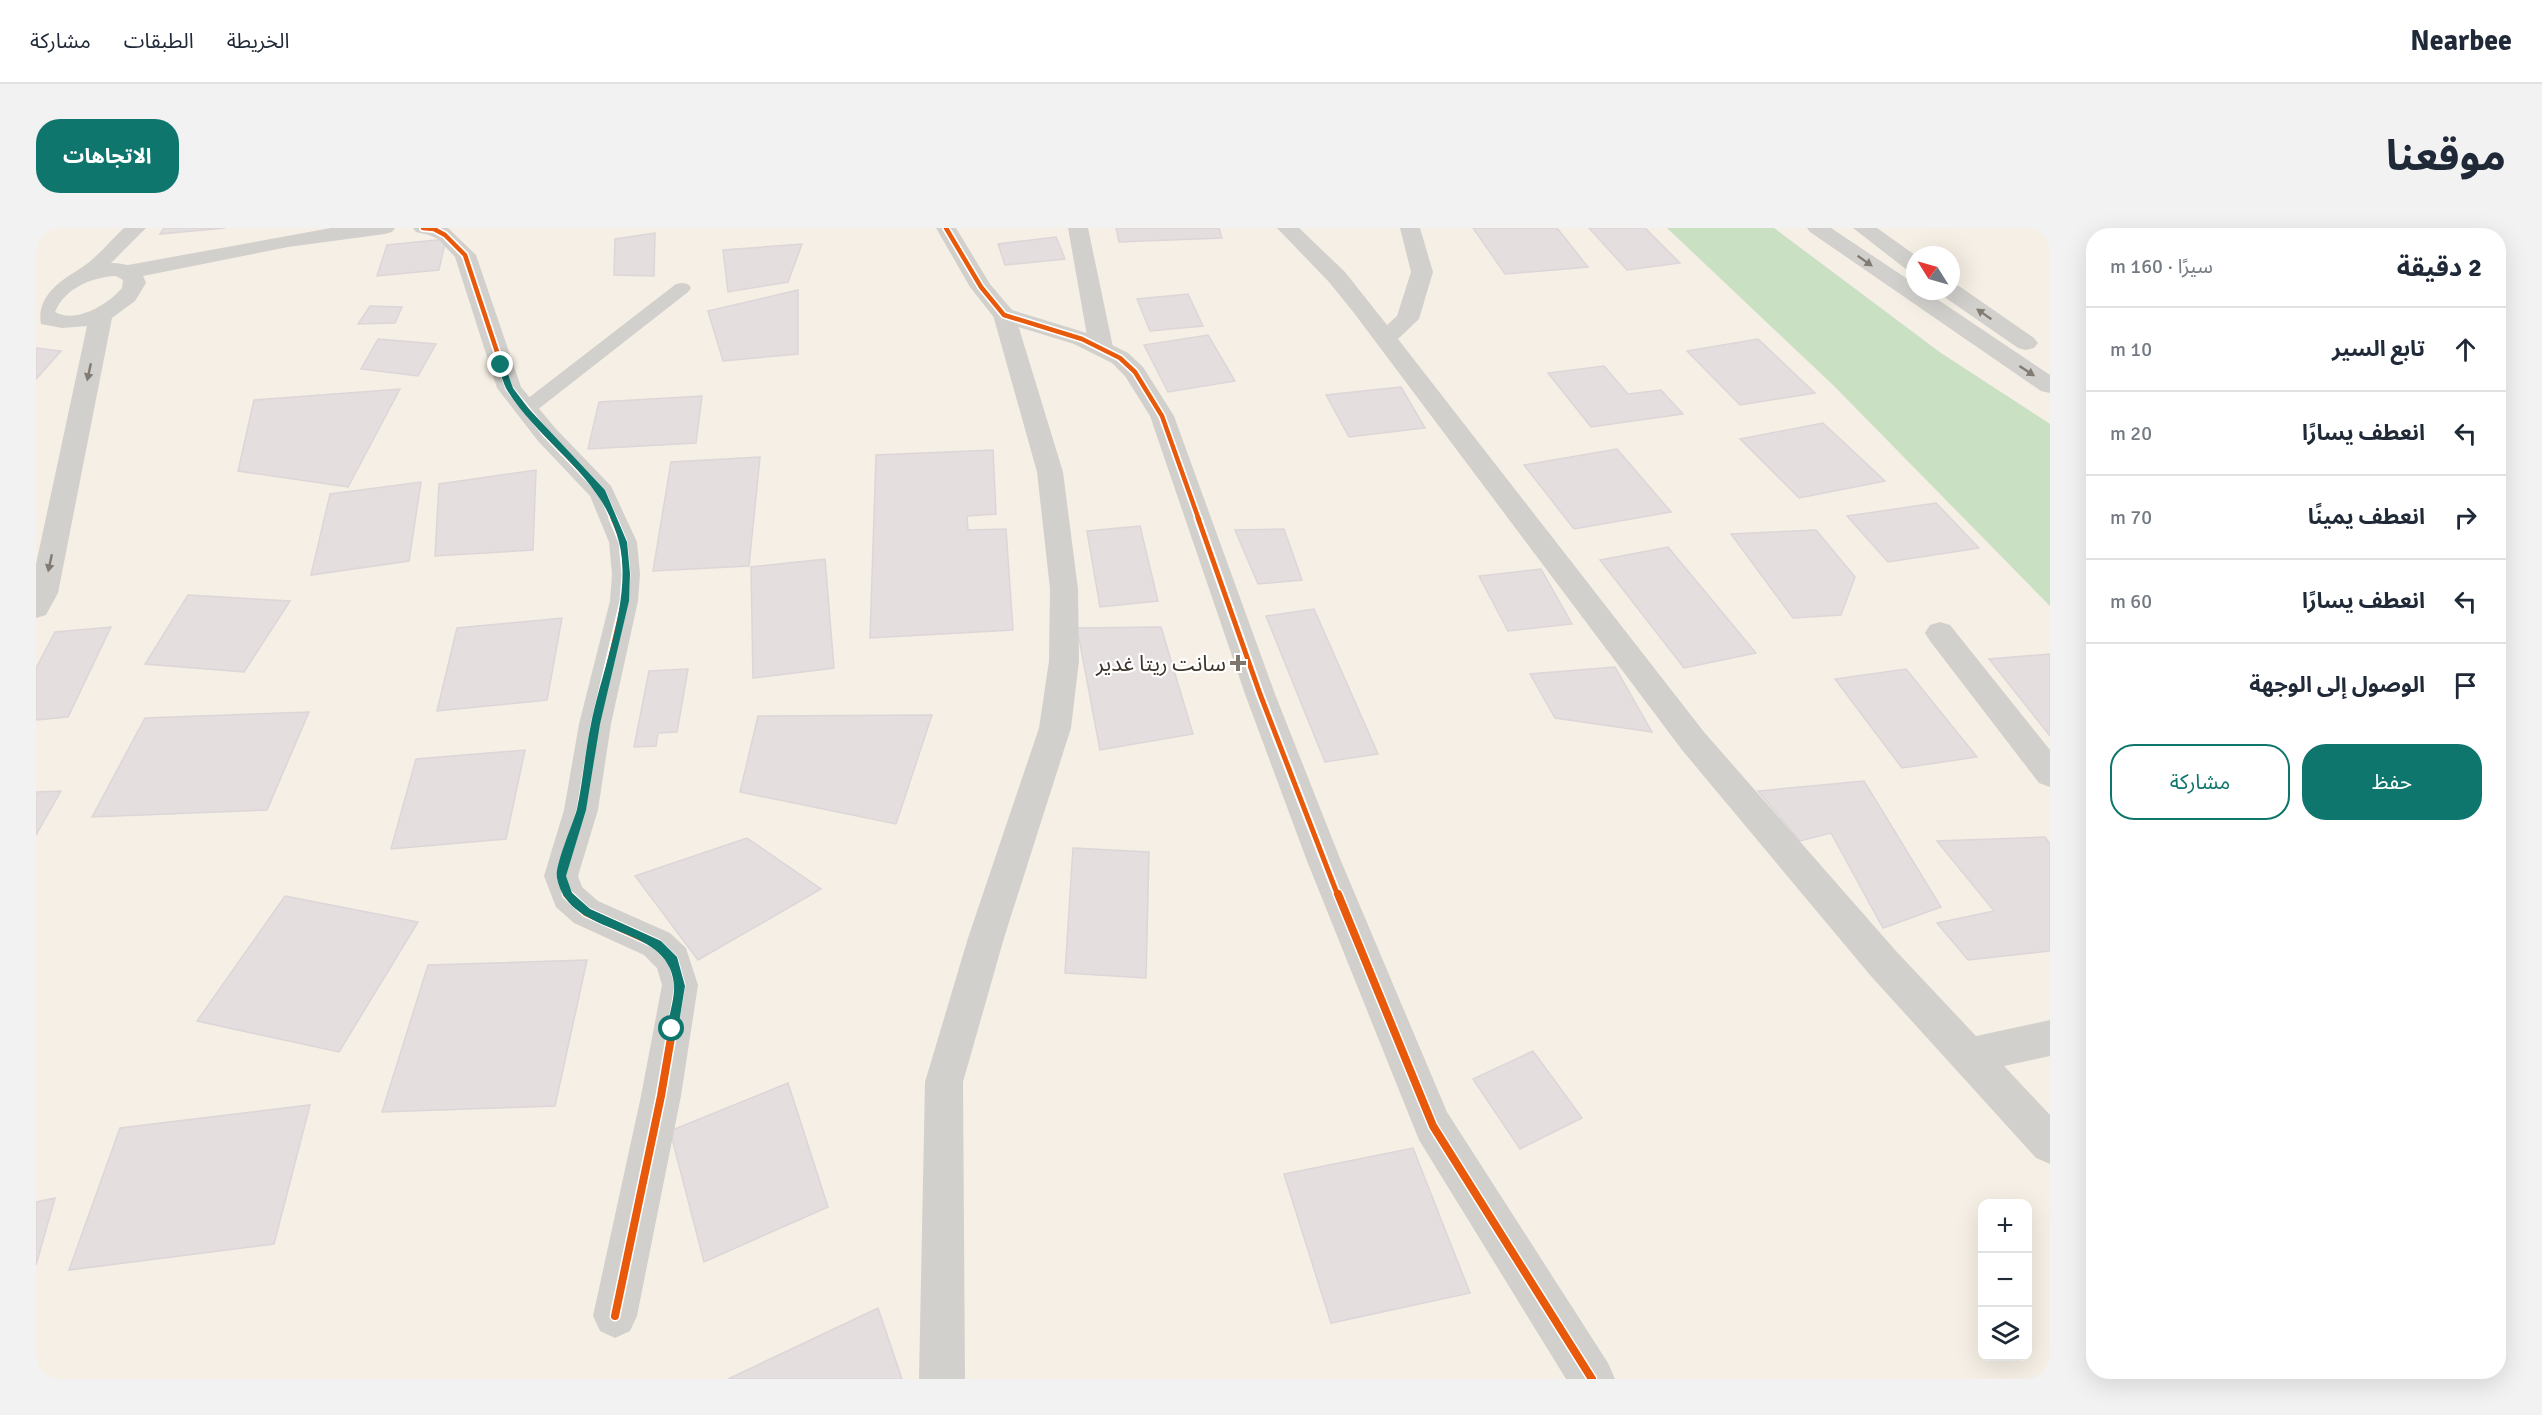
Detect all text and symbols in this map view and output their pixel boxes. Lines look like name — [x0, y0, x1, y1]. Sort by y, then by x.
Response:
text: Nearbee — [2410, 24, 2512, 58]
text: مشاركة — [30, 28, 91, 54]
text: الطبقات — [124, 28, 194, 54]
text: الخريطة — [227, 28, 290, 54]
button: الاتجاهات — [36, 119, 179, 193]
text: موقعنا — [2386, 131, 2506, 182]
north arrow — [1906, 246, 1960, 300]
text: 2 دقيقة — [2397, 252, 2482, 284]
text: سيرًا · 160 m — [2110, 254, 2213, 279]
one-way arrow — [1857, 256, 1874, 267]
one-way arrow — [1977, 308, 1993, 320]
icon: ahead — [2449, 333, 2482, 366]
text: تابع السير — [2332, 335, 2425, 362]
text: 10 m — [2110, 337, 2152, 362]
route end — [487, 351, 513, 377]
one-way arrow — [84, 363, 93, 382]
one-way arrow — [2018, 365, 2034, 377]
icon: left — [2449, 417, 2482, 450]
text: انعطف يسارًا — [2302, 419, 2425, 446]
text: 20 m — [2110, 421, 2152, 446]
icon: right — [2449, 501, 2482, 534]
text: انعطف يمينًا — [2308, 503, 2425, 530]
text: 70 m — [2110, 505, 2152, 530]
one-way arrow — [44, 554, 54, 573]
icon: left — [2449, 585, 2482, 618]
text: انعطف يسارًا — [2302, 587, 2425, 614]
text: 60 m — [2110, 589, 2152, 614]
place label: سانت ريتا غدير — [1095, 650, 1226, 677]
marker: سانت ريتا غدير — [1231, 656, 1245, 670]
icon: arrive — [2449, 669, 2482, 702]
text: الوصول إلى الوجهة — [2249, 671, 2425, 698]
button: مشاركة — [2110, 744, 2290, 820]
button: حفظ — [2302, 744, 2482, 820]
route start — [658, 1015, 684, 1041]
map controls — [1978, 1199, 2032, 1361]
button: + — [1978, 1199, 2032, 1253]
button: − — [1978, 1253, 2032, 1307]
button: layers — [1978, 1307, 2032, 1361]

